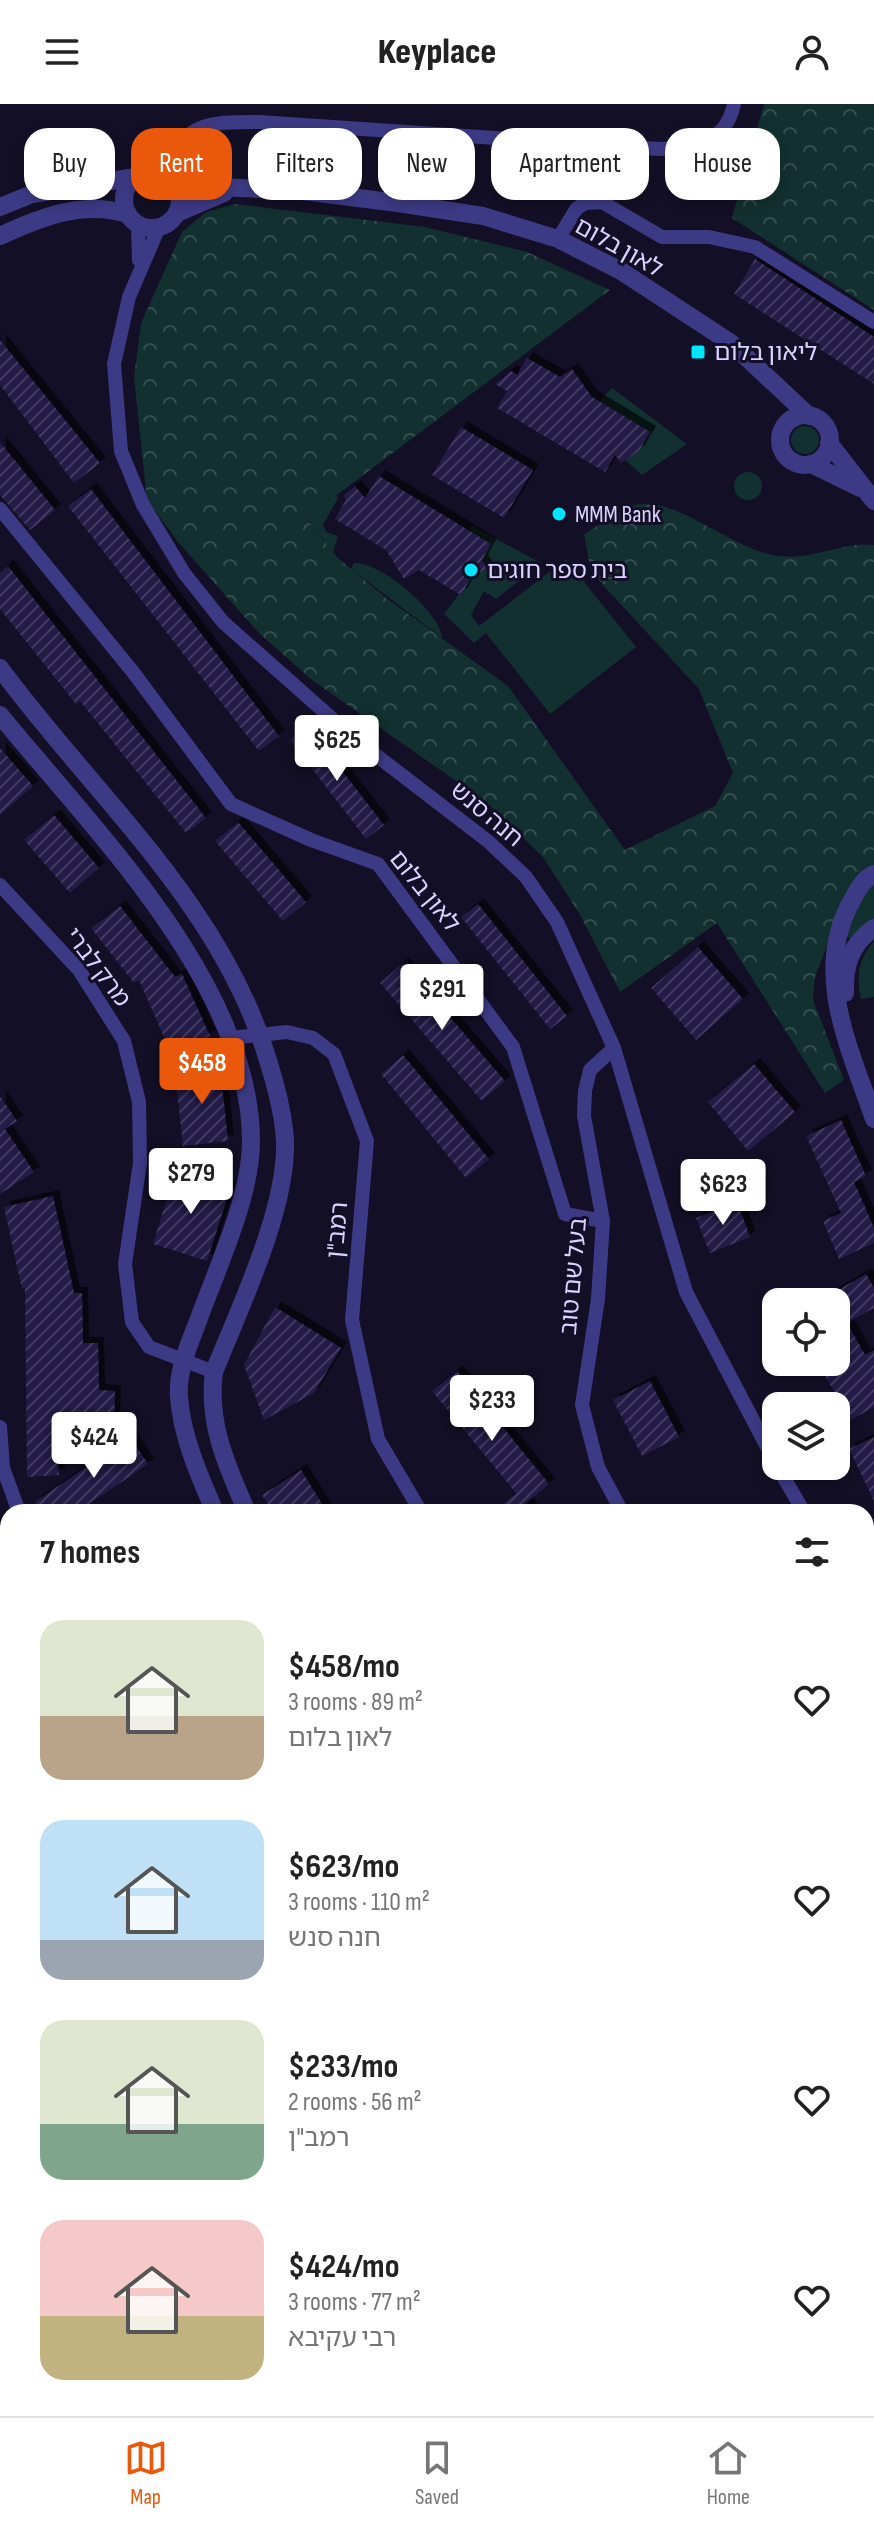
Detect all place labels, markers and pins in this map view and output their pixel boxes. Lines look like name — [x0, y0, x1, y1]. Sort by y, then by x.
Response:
place label: ליאון בלום — [714, 338, 817, 367]
marker: ליאון בלום — [689, 343, 707, 361]
place label: MMM Bank — [575, 500, 661, 529]
marker: MMM Bank — [550, 505, 568, 523]
place label: בית ספר חוגים — [487, 556, 628, 585]
marker: בית ספר חוגים — [462, 561, 480, 579]
pin: $625 — [290, 715, 384, 783]
pin: $291 — [395, 964, 489, 1032]
pin: $458 — [155, 1038, 249, 1106]
pin: $279 — [144, 1148, 238, 1216]
pin: $623 — [676, 1159, 770, 1227]
pin: $233 — [445, 1375, 539, 1443]
pin: $424 — [47, 1412, 141, 1480]

